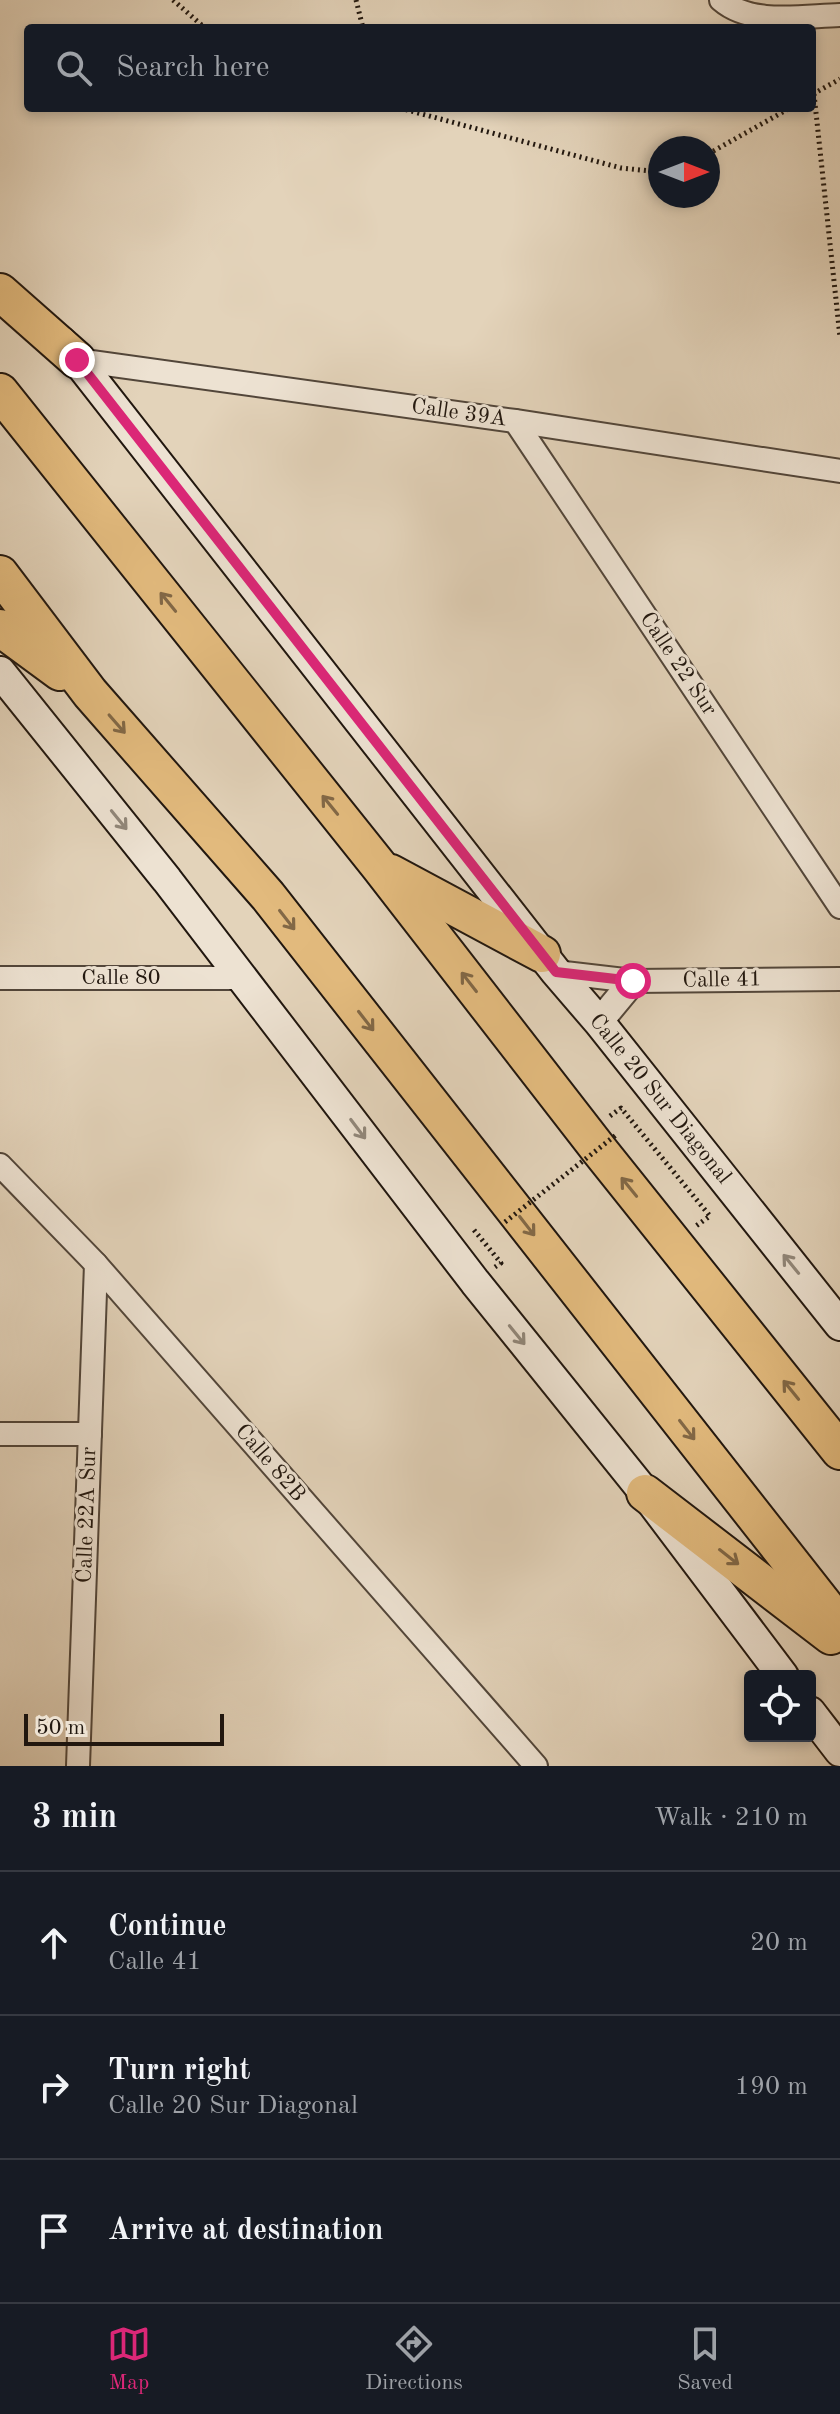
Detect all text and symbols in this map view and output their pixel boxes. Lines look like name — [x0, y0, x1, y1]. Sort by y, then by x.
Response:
search box — [24, 24, 816, 112]
icon: search — [52, 46, 96, 90]
text: Search here — [116, 53, 270, 83]
north arrow — [648, 136, 720, 208]
route end — [59, 342, 95, 378]
street label: Calle 39A — [410, 395, 508, 431]
one-way arrow — [159, 592, 176, 613]
street label: Calle 22 Sur — [635, 608, 721, 720]
one-way arrow — [107, 713, 125, 733]
one-way arrow — [321, 795, 339, 816]
one-way arrow — [110, 809, 128, 830]
one-way arrow — [278, 909, 296, 930]
route start — [615, 963, 651, 999]
street label: Calle 80 — [81, 967, 161, 989]
street label: Calle 41 — [682, 968, 762, 992]
one-way arrow — [460, 972, 478, 993]
one-way arrow — [358, 1010, 375, 1031]
street label: Calle 20 Sur Diagonal — [585, 1010, 735, 1188]
one-way arrow — [350, 1118, 367, 1139]
one-way arrow — [620, 1177, 638, 1197]
one-way arrow — [518, 1215, 535, 1236]
one-way arrow — [783, 1254, 800, 1275]
one-way arrow — [508, 1324, 526, 1345]
one-way arrow — [783, 1380, 800, 1401]
one-way arrow — [679, 1419, 696, 1440]
street label: Calle 82B — [231, 1420, 309, 1506]
street label: Calle 22A Sur — [74, 1446, 100, 1584]
one-way arrow — [718, 1549, 739, 1566]
map controls — [744, 1670, 816, 1742]
button: locate — [744, 1670, 816, 1742]
scale bar — [24, 1710, 224, 1746]
text: 50 m — [36, 1717, 85, 1739]
text: 3 min — [32, 1801, 117, 1835]
text: Walk · 210 m — [654, 1805, 808, 1831]
text: Continue — [108, 1912, 227, 1942]
icon: ahead — [32, 1921, 76, 1965]
text: 20 m — [750, 1930, 808, 1956]
text: Calle 41 — [108, 1949, 202, 1975]
text: Turn right — [108, 2056, 250, 2086]
icon: right — [32, 2065, 76, 2109]
text: 190 m — [735, 2074, 808, 2100]
text: Calle 20 Sur Diagonal — [108, 2093, 358, 2119]
icon: arrive — [32, 2209, 76, 2253]
text: Arrive at destination — [108, 2216, 383, 2246]
tab: Map — [107, 2322, 151, 2397]
tab: Directions — [365, 2322, 463, 2397]
tab: Saved — [677, 2322, 733, 2397]

